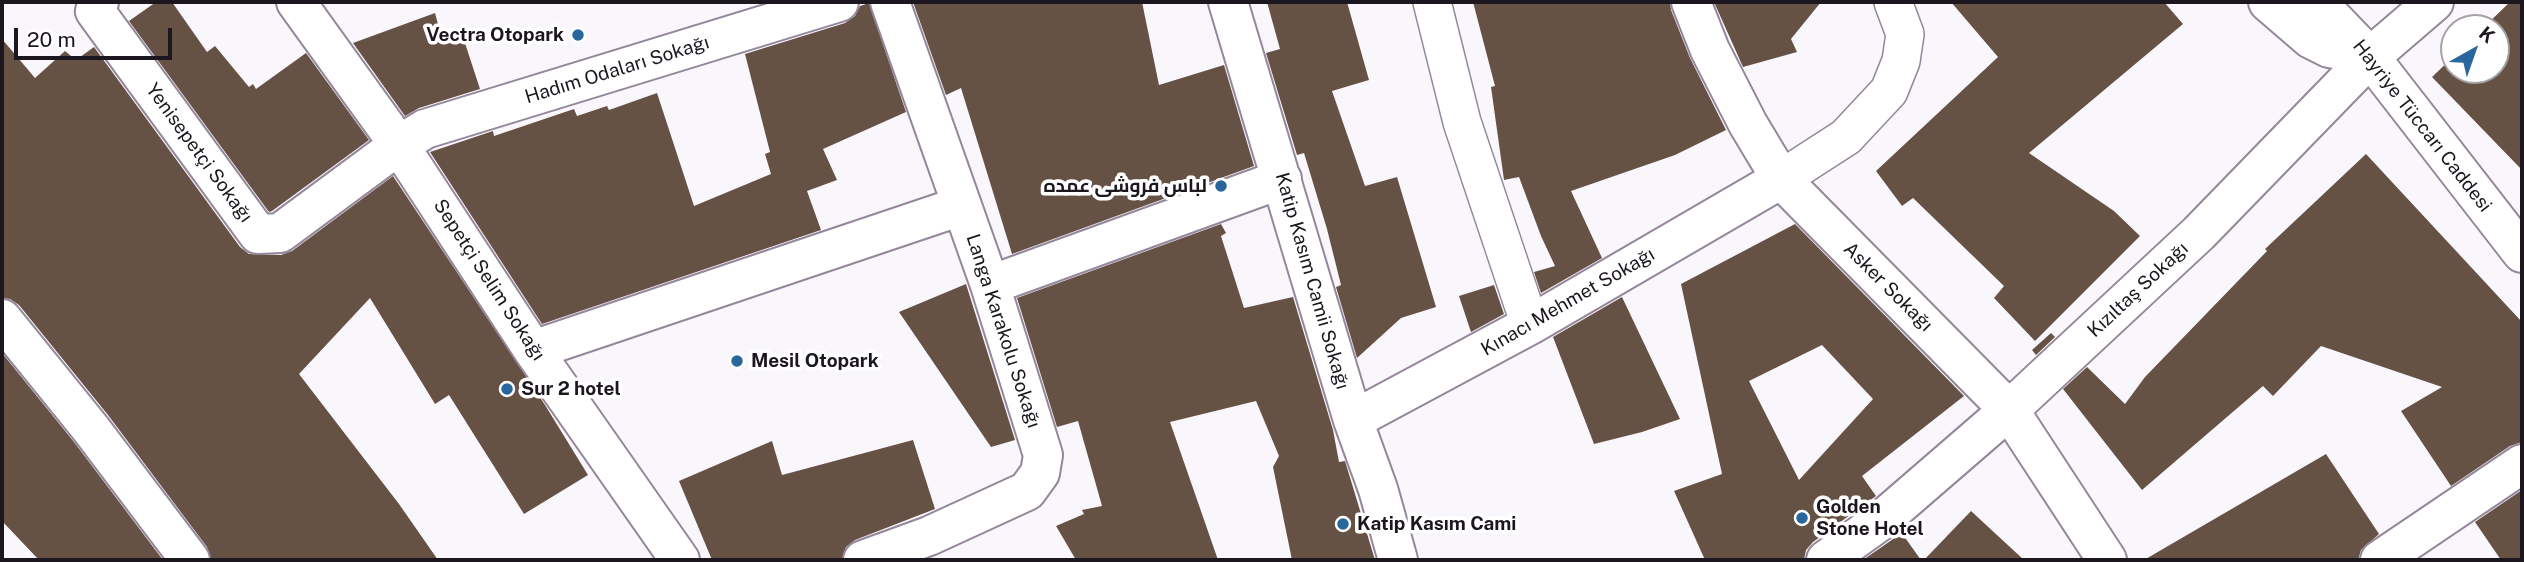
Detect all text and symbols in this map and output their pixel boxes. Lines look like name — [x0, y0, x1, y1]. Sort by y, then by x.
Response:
scale bar — [18, 14, 175, 58]
north arrow — [2440, 14, 2510, 84]
text: K — [2475, 22, 2500, 47]
place label: Vectra Otopark — [426, 24, 564, 46]
text: 20 m — [27, 27, 76, 52]
marker: Vectra Otopark — [570, 27, 586, 43]
street label: Hadım Odaları Sokağı — [522, 31, 712, 109]
street label: Hayriye Tüccarı Caddesi — [2348, 35, 2496, 217]
street label: Yenisepetçi Sokağı — [141, 79, 257, 227]
street label: Katip Kasım Camii Sokağı — [1270, 170, 1354, 392]
place label: لباس فروشی عمده — [1044, 175, 1207, 197]
marker: لباس فروشی عمده — [1213, 178, 1229, 194]
street label: Sepetçi Selim Sokağı — [428, 195, 550, 365]
street label: Langa Karakolu Sokağı — [961, 231, 1045, 431]
street label: Asker Sokağı — [1839, 238, 1937, 336]
street label: Kızıltaş Sokağı — [2083, 238, 2193, 342]
street label: Kınacı Mehmet Sokağı — [1477, 243, 1659, 361]
place label: Mesil Otopark — [751, 350, 879, 372]
marker: Mesil Otopark — [729, 353, 745, 369]
place label: Sur 2 hotel — [521, 378, 621, 400]
marker: Sur 2 hotel — [499, 381, 515, 397]
place label: Golden Stone Hotel — [1816, 496, 1924, 540]
marker: Golden Stone Hotel — [1794, 510, 1810, 526]
place label: Katip Kasım Cami — [1357, 513, 1516, 535]
marker: Katip Kasım Cami — [1335, 516, 1351, 532]

